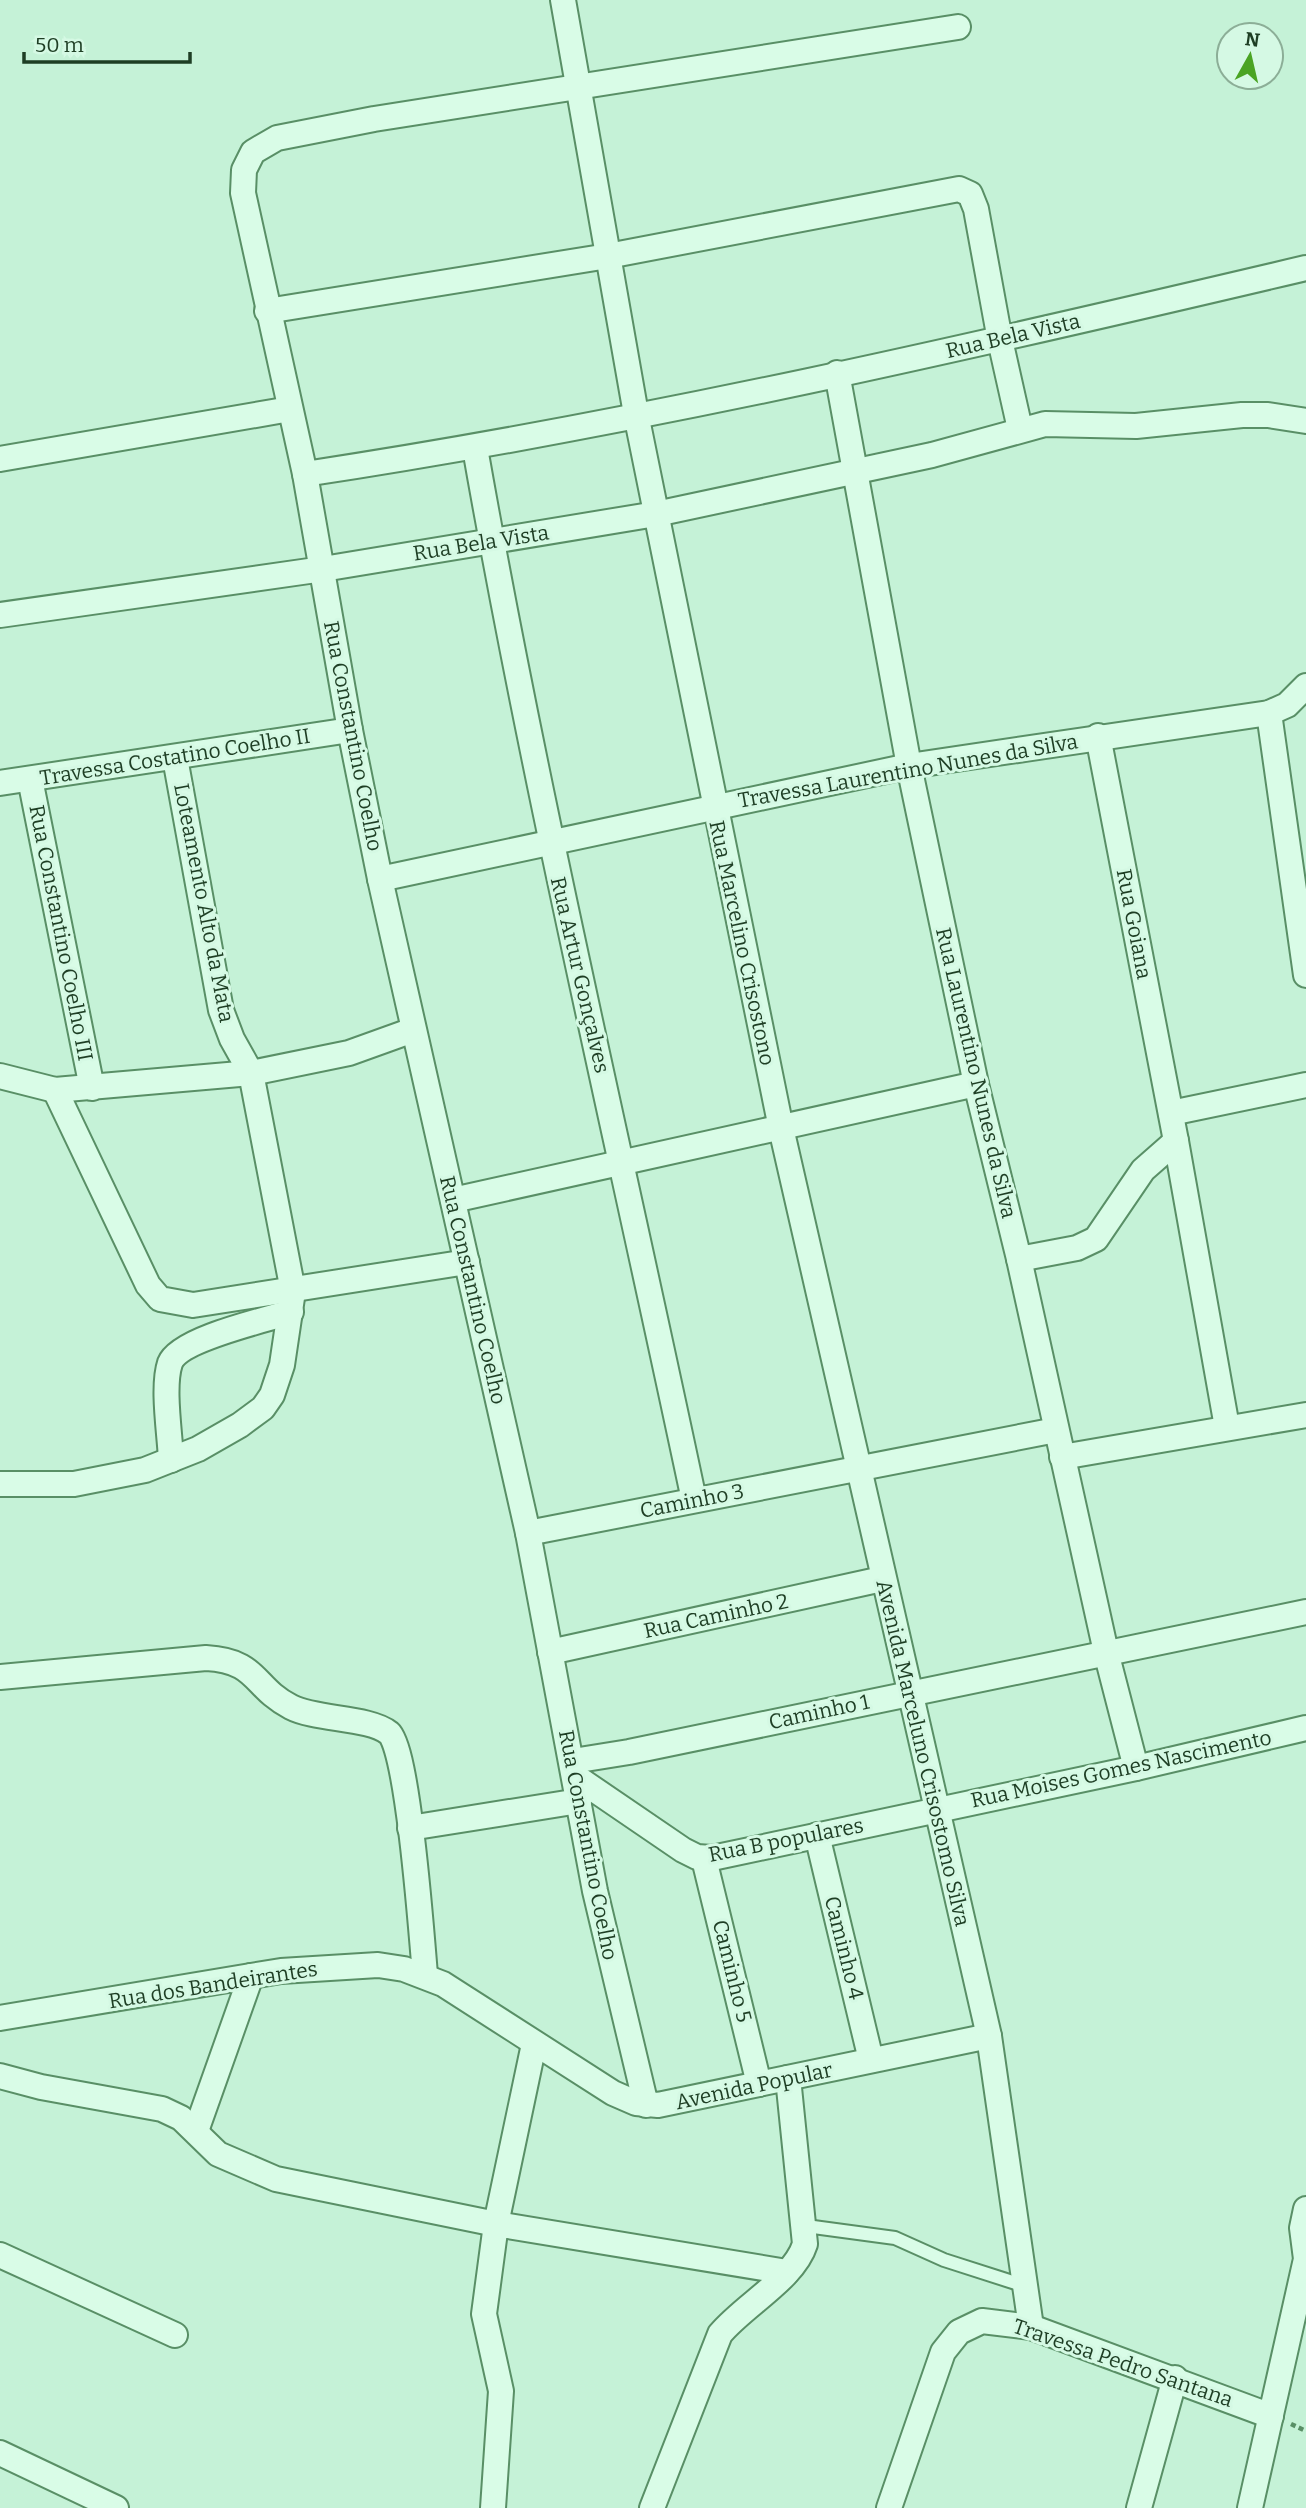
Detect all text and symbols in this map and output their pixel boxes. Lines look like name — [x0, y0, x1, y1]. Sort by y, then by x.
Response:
scale bar — [24, 21, 191, 65]
north arrow — [1215, 21, 1285, 91]
text: N — [1243, 27, 1261, 52]
text: 50 m — [35, 32, 84, 58]
street label: Rua Bela Vista — [943, 308, 1083, 364]
street label: Rua Bela Vista — [411, 519, 551, 567]
street label: Rua Constantino Coelho — [318, 619, 388, 853]
street label: Travessa Costatino Coelho II — [38, 723, 312, 791]
street label: Travessa Laurentino Nunes da Silva — [736, 728, 1080, 814]
street label: Loteamento Alto da Mata — [168, 781, 240, 1025]
street label: Rua Constantino Coelho III — [23, 803, 99, 1063]
street label: Rua Marcelino Crisostono — [703, 818, 781, 1068]
street label: Rua Goiana — [1111, 867, 1158, 982]
street label: Rua Artur Gonçalves — [545, 874, 615, 1076]
street label: Rua Laurentino Nunes da Silva — [930, 925, 1022, 1221]
street label: Rua Constantino Coelho — [434, 1173, 512, 1407]
street label: Caminho 3 — [638, 1478, 746, 1524]
street label: Avenida Marceluno Crisostomo Silva — [870, 1577, 976, 1929]
street label: Rua Caminho 2 — [641, 1588, 791, 1644]
street label: Caminho 1 — [766, 1689, 872, 1735]
street label: Rua Moises Gomes Nascimento — [968, 1724, 1274, 1814]
street label: Rua Constantino Coelho — [553, 1728, 623, 1962]
street label: Rua B populares — [706, 1812, 866, 1868]
street label: Caminho 4 — [819, 1894, 869, 2002]
street label: Caminho 5 — [707, 1917, 757, 2025]
street label: Rua dos Bandeirantes — [107, 1956, 319, 2014]
street label: Avenida Popular — [673, 2057, 835, 2115]
street label: Travessa Pedro Santana — [1010, 2313, 1237, 2413]

